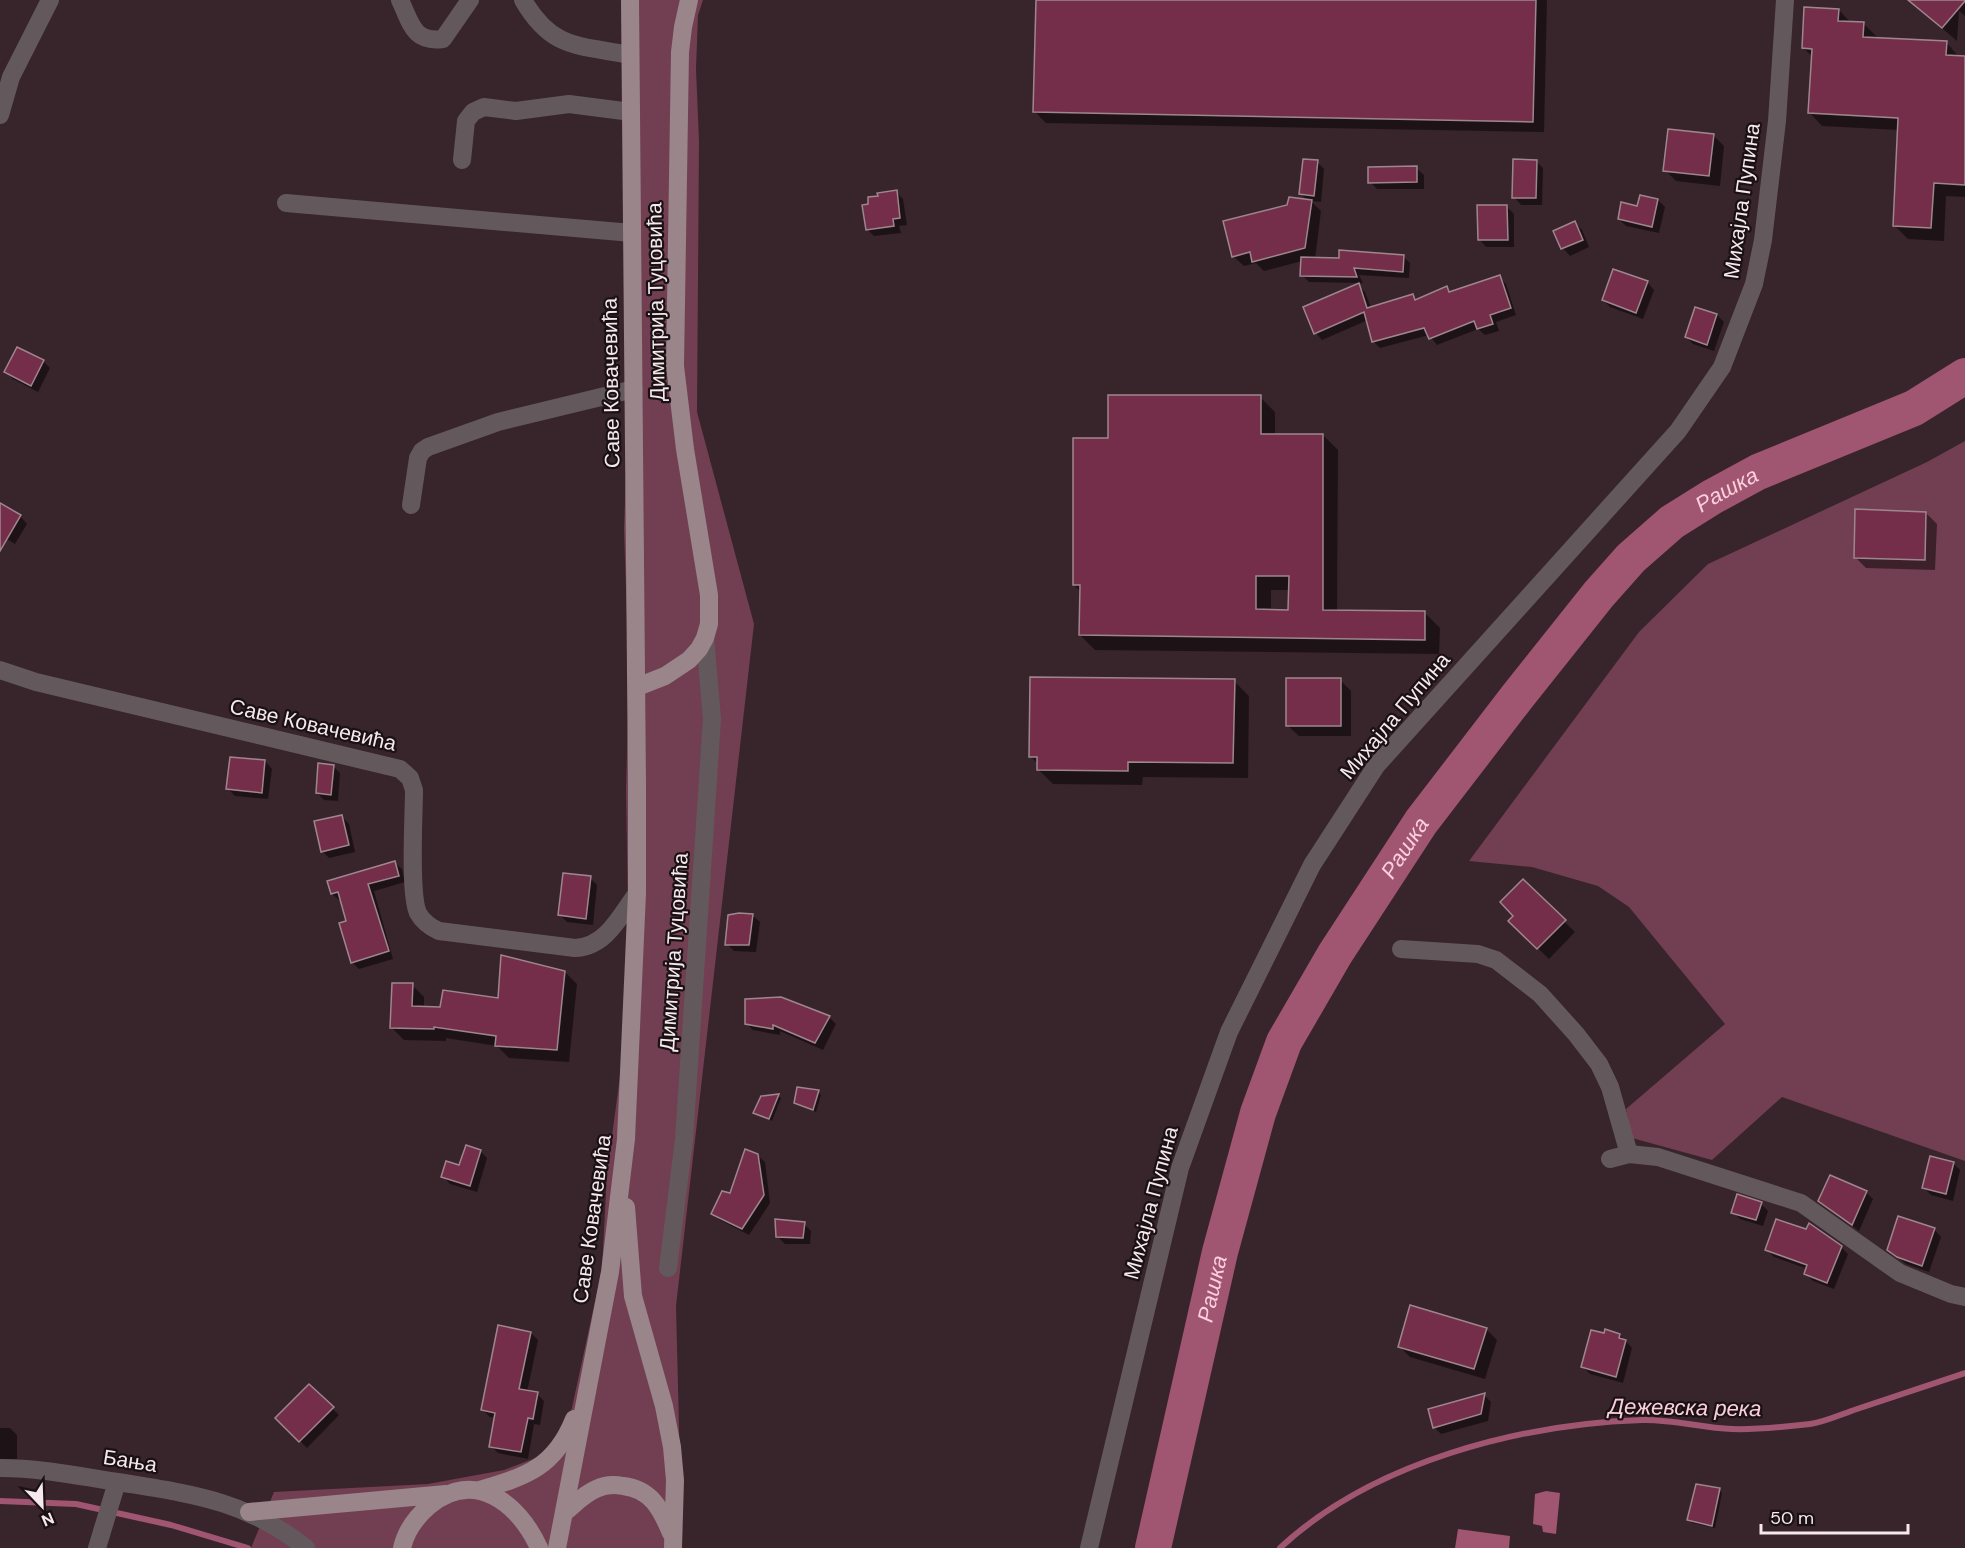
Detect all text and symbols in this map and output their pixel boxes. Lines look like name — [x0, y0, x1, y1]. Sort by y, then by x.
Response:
street label: Михајла Пупина — [1717, 121, 1767, 281]
street label: Димитрија Туцовића — [640, 202, 672, 402]
street label: Саве Ковачевића — [596, 297, 626, 468]
water label: Рашка — [1690, 461, 1763, 519]
street label: Михајла Пупина — [1334, 646, 1456, 785]
street label: Саве Ковачевића — [227, 692, 399, 758]
water label: Рашка — [1374, 811, 1435, 884]
street label: Димитрија Туцовића — [653, 851, 695, 1052]
street label: Михајла Пупина — [1117, 1123, 1185, 1283]
street label: Саве Ковачевића — [566, 1132, 618, 1305]
water label: Рашка — [1191, 1252, 1234, 1325]
water label: Дежевска река — [1605, 1392, 1762, 1423]
street label: Бања — [101, 1443, 159, 1479]
north arrow — [12, 1476, 72, 1536]
scale bar — [1761, 1497, 1908, 1535]
text: 50 m — [1770, 1506, 1814, 1530]
text: N — [38, 1507, 57, 1531]

